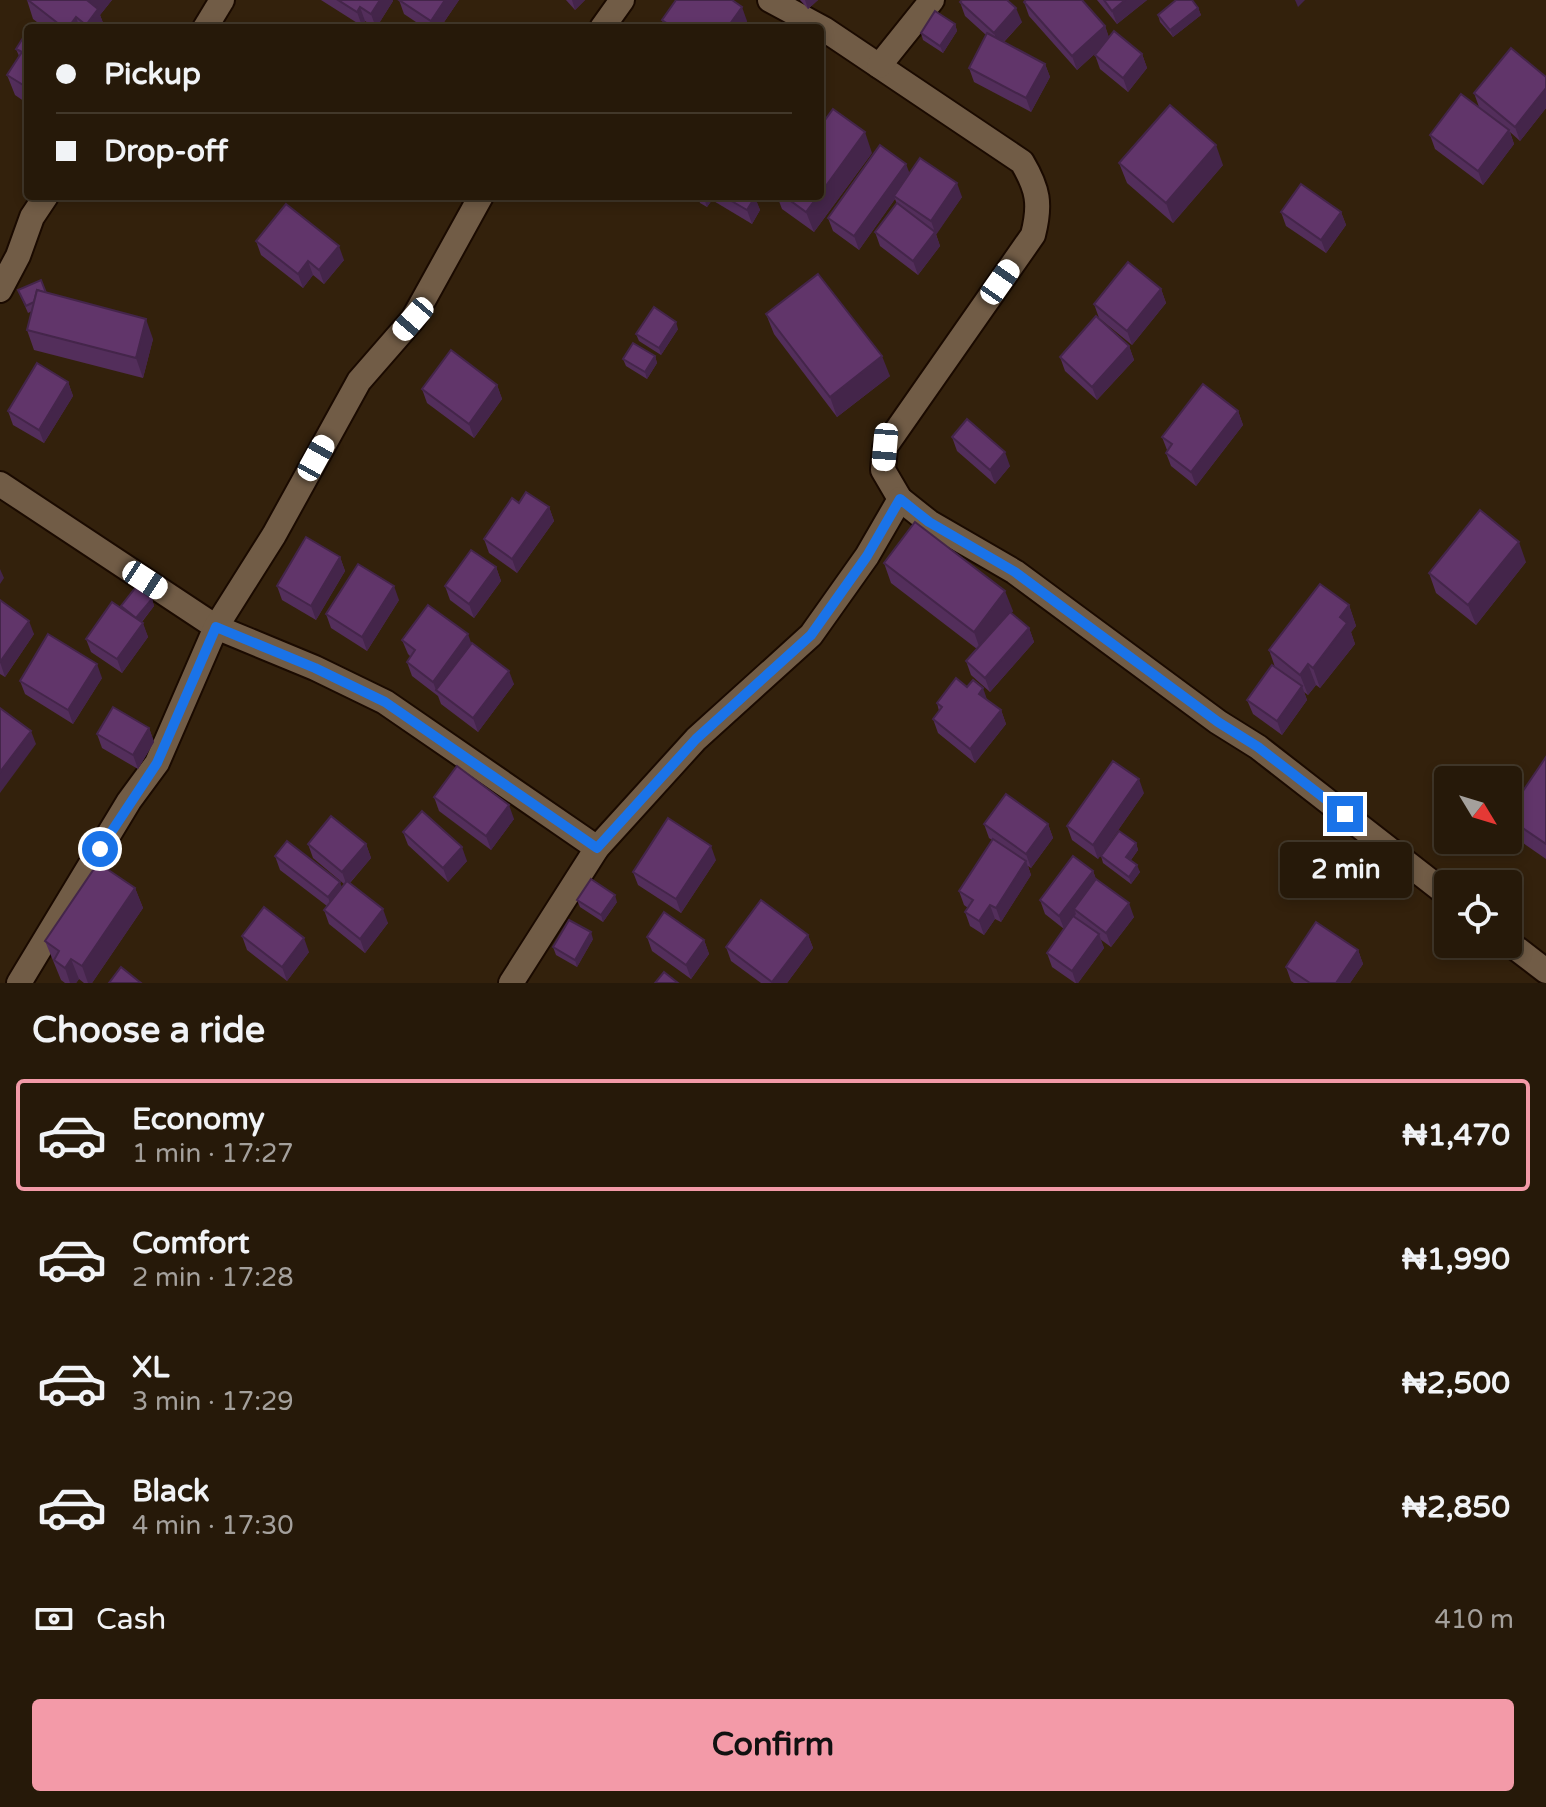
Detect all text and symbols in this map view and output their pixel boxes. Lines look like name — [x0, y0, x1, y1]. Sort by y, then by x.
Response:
text: Pickup — [104, 56, 201, 93]
text: Drop-off — [104, 133, 228, 170]
car — [976, 255, 1024, 309]
car — [388, 293, 438, 345]
car — [871, 422, 899, 472]
car — [294, 431, 338, 485]
car — [118, 557, 172, 603]
north arrow — [1434, 766, 1522, 854]
map controls — [1434, 766, 1522, 958]
route end — [1327, 796, 1363, 832]
route start — [82, 831, 118, 867]
callout: 2 min — [1279, 842, 1411, 898]
text: 2 min — [1311, 854, 1381, 885]
button: locate — [1434, 870, 1522, 958]
text: Choose a ride — [32, 1009, 265, 1052]
icon: car — [36, 1099, 108, 1171]
text: Economy — [132, 1101, 265, 1138]
text: ₦1,470 — [1402, 1117, 1510, 1154]
text: 1 min · 17:27 — [132, 1138, 294, 1169]
icon: car — [36, 1223, 108, 1295]
text: Comfort — [132, 1225, 250, 1262]
text: ₦1,990 — [1402, 1241, 1510, 1278]
text: 2 min · 17:28 — [132, 1262, 294, 1293]
icon: car — [36, 1347, 108, 1419]
text: XL — [132, 1349, 169, 1386]
text: ₦2,500 — [1402, 1365, 1510, 1402]
text: 3 min · 17:29 — [132, 1386, 294, 1417]
icon: car — [36, 1471, 108, 1543]
text: Black — [132, 1473, 209, 1510]
text: ₦2,850 — [1402, 1489, 1510, 1526]
text: 4 min · 17:30 — [132, 1510, 294, 1541]
icon: cash — [32, 1597, 76, 1641]
text: Cash — [96, 1601, 166, 1638]
text: 410 m — [1434, 1604, 1514, 1635]
button: Confirm — [32, 1699, 1514, 1791]

